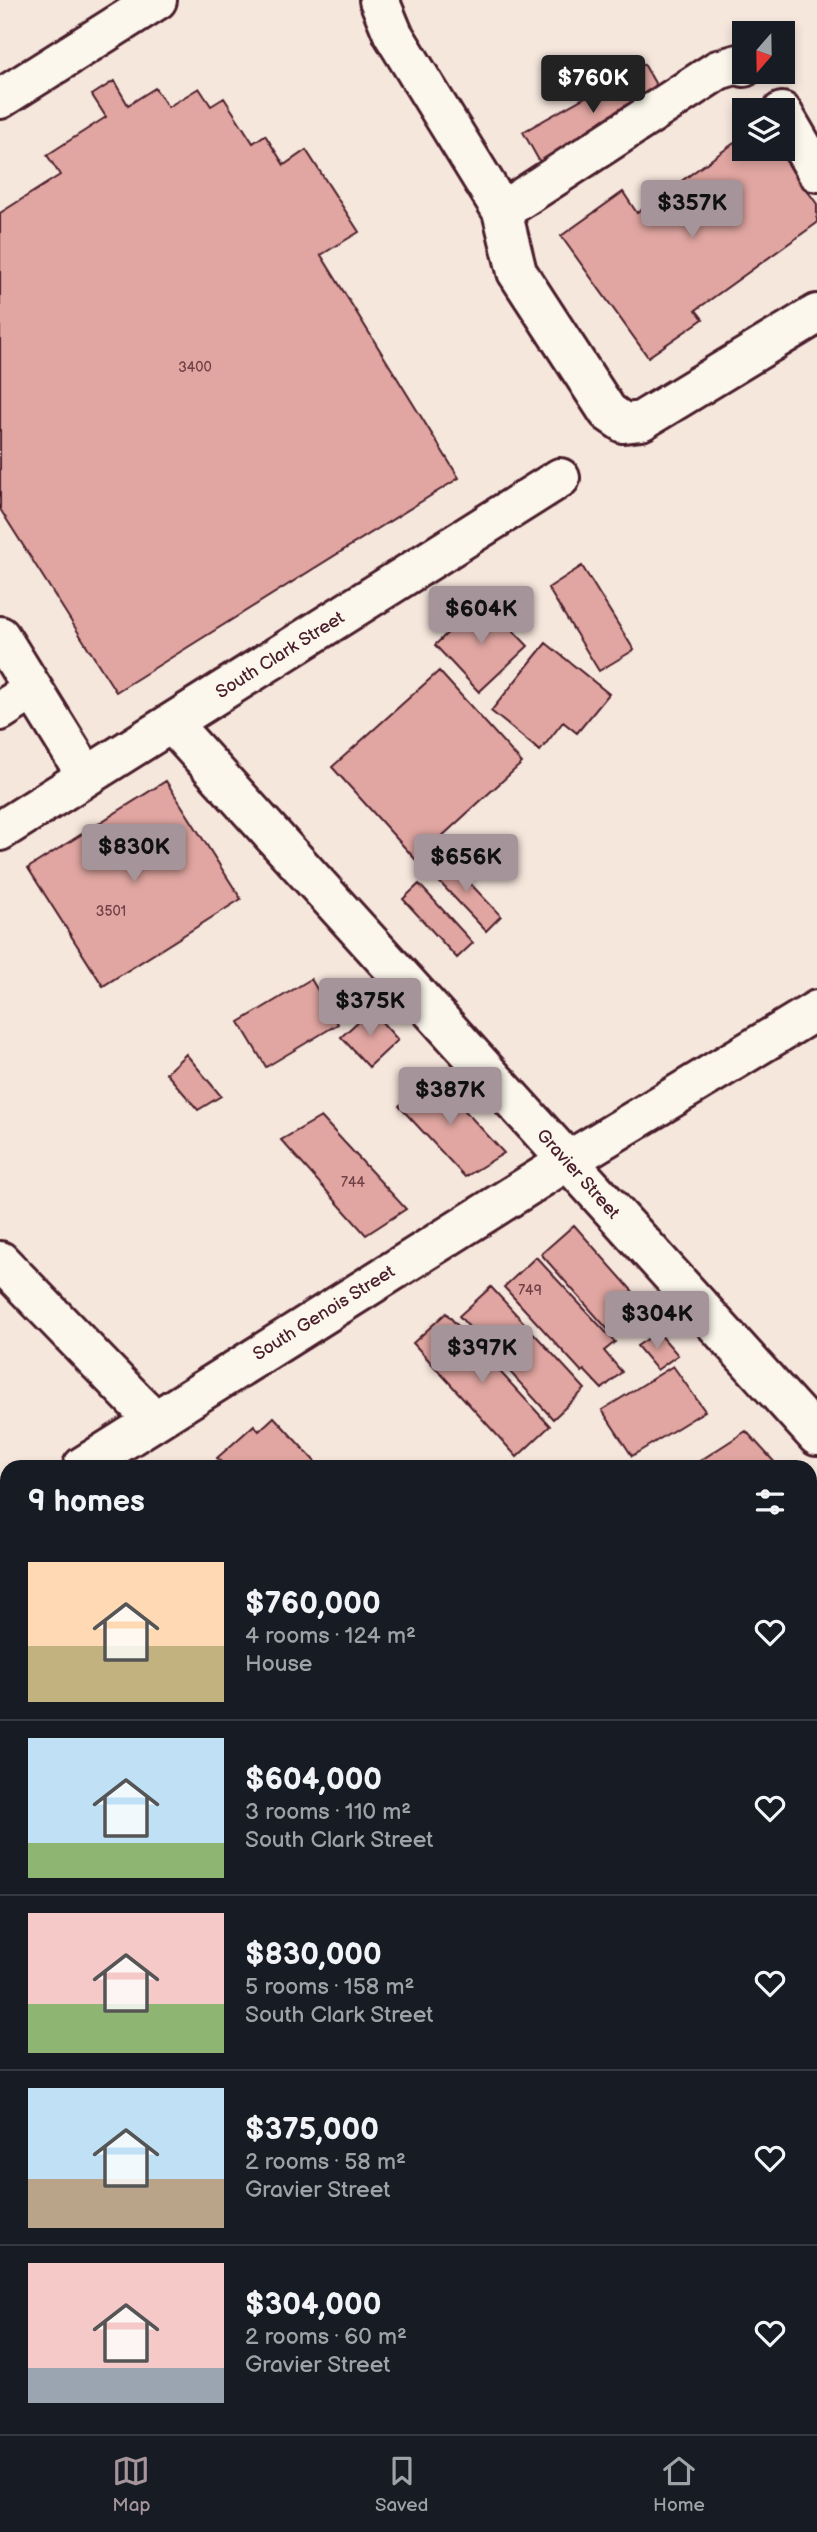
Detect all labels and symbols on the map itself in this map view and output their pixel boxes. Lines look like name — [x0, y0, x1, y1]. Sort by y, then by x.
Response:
north arrow — [732, 21, 794, 84]
pin: $760K — [544, 55, 642, 115]
pin: $357K — [643, 180, 741, 240]
house number: 3400 — [178, 359, 212, 376]
pin: $604K — [432, 586, 530, 646]
street label: South Clark Street — [212, 607, 348, 703]
pin: $830K — [85, 824, 183, 884]
pin: $656K — [417, 834, 515, 894]
house number: 3501 — [96, 903, 126, 920]
pin: $375K — [321, 978, 419, 1038]
pin: $387K — [401, 1068, 499, 1127]
street label: Gravier Street — [532, 1125, 624, 1224]
house number: 744 — [341, 1174, 365, 1191]
street label: South Genois Street — [249, 1261, 399, 1365]
house number: 749 — [518, 1282, 542, 1299]
pin: $304K — [608, 1292, 706, 1351]
pin: $397K — [433, 1326, 531, 1385]

